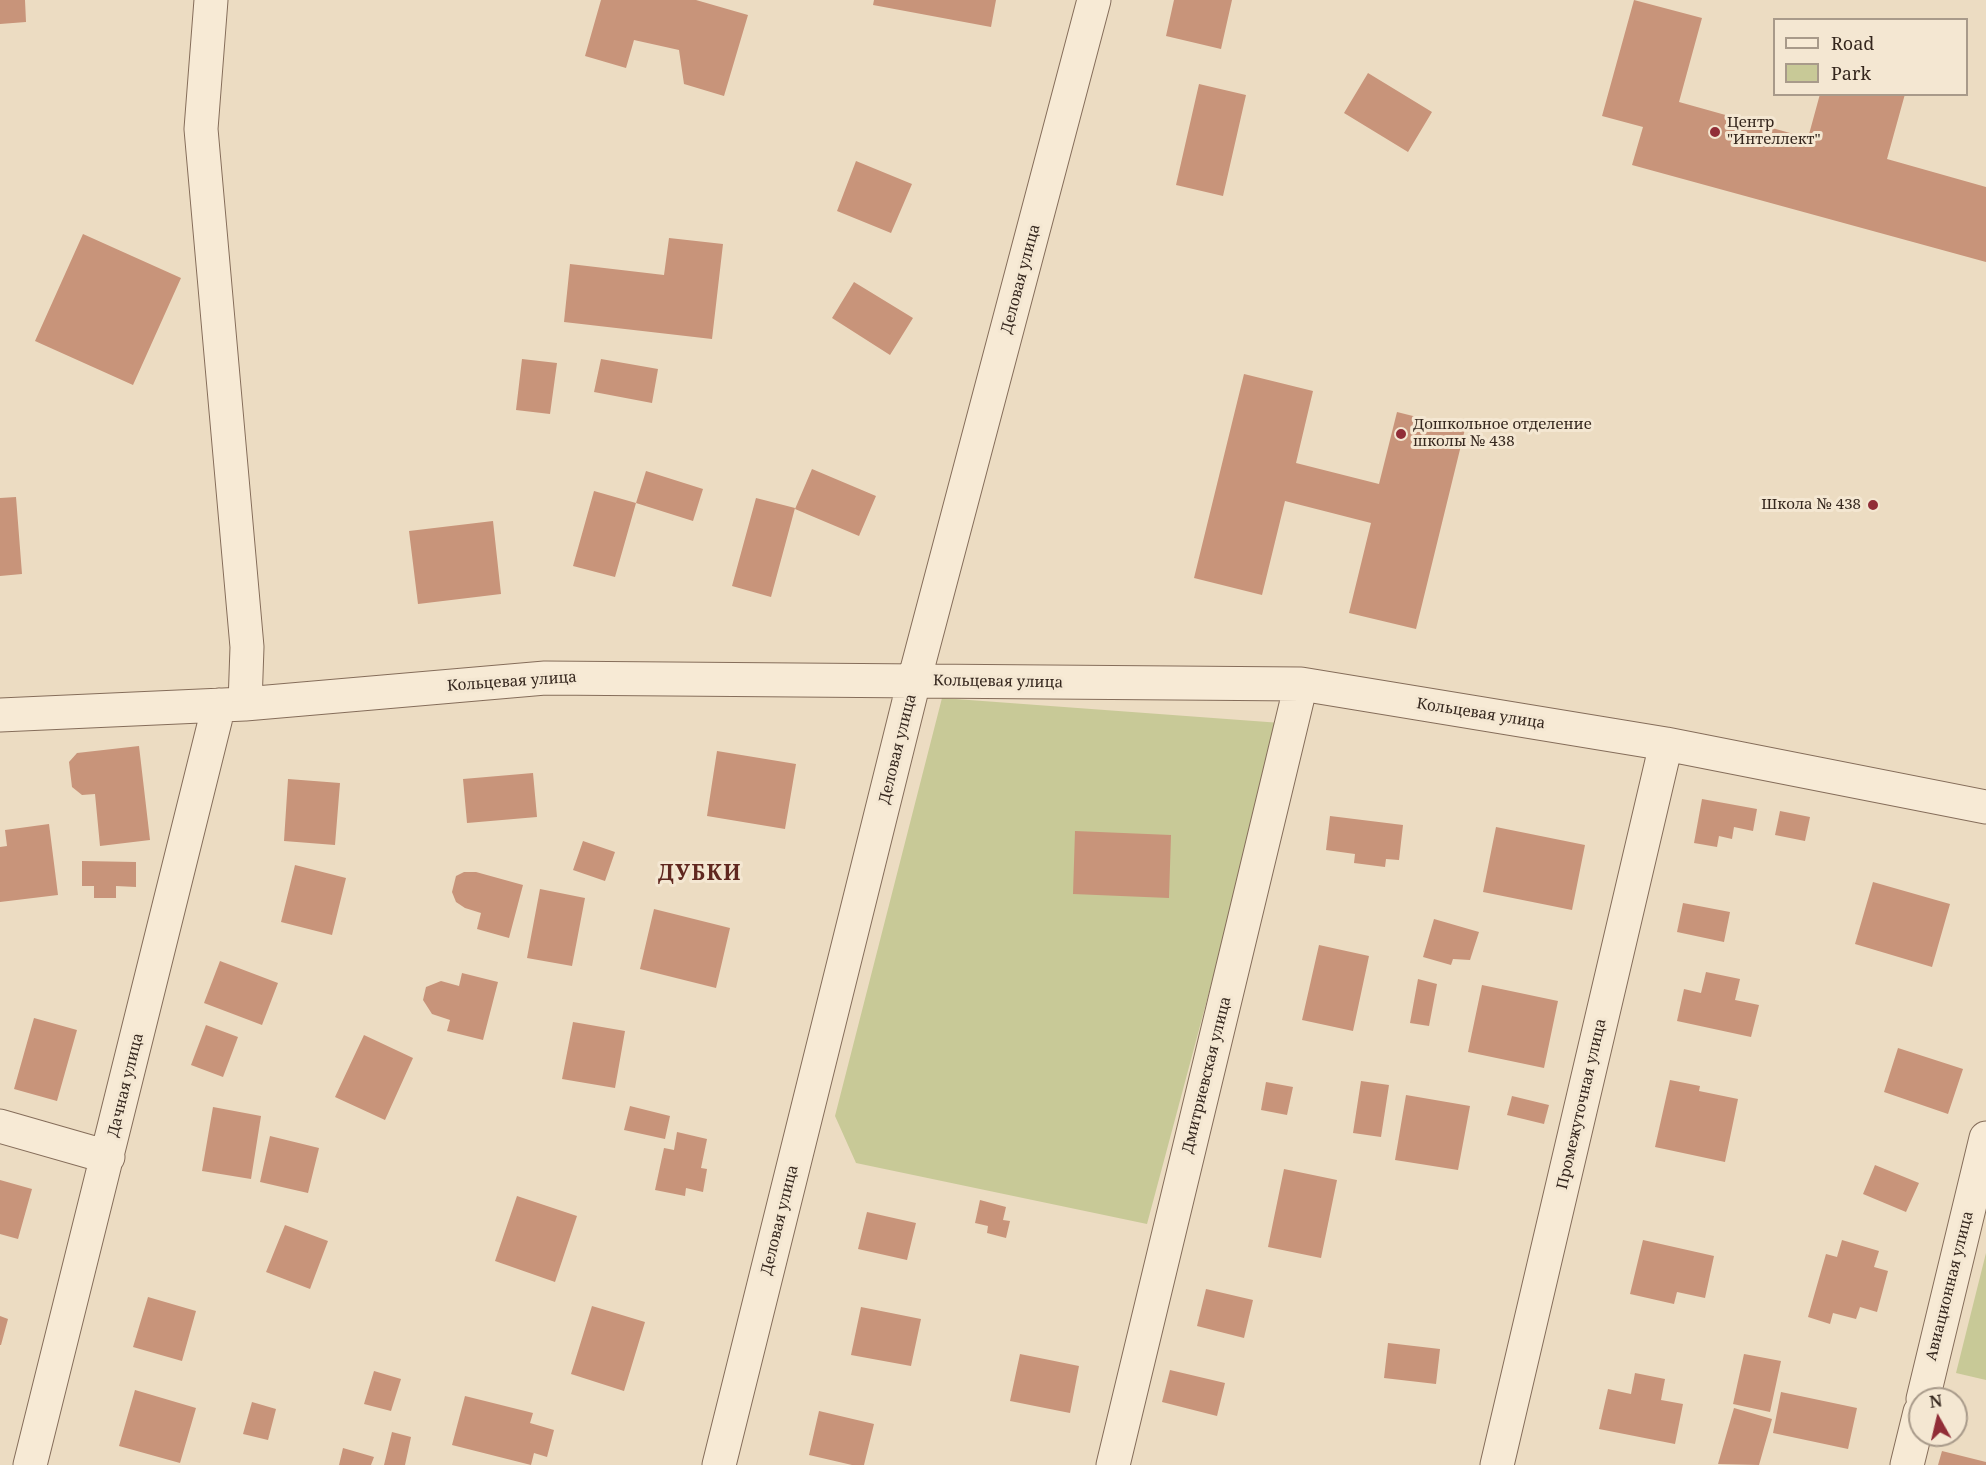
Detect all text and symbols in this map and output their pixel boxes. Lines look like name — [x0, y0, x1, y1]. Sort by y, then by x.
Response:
legend — [1773, 18, 1968, 96]
text: Road — [1831, 31, 1874, 55]
text: Park — [1831, 61, 1871, 85]
place label: Центр "Интеллект" — [1727, 114, 1821, 149]
marker: Центр "Интеллект" — [1708, 125, 1722, 139]
street label: Деловая улица — [998, 222, 1044, 336]
place label: Дошкольное отделение школы № 438 — [1413, 416, 1592, 451]
marker: Дошкольное отделение школы № 438 — [1394, 427, 1408, 441]
place label: Школа № 438 — [1761, 496, 1861, 514]
marker: Школа № 438 — [1866, 498, 1880, 512]
street label: Кольцевая улица — [447, 668, 577, 696]
street label: Кольцевая улица — [933, 672, 1063, 692]
street label: Деловая улица — [876, 692, 920, 806]
street label: Кольцевая улица — [1415, 695, 1547, 733]
district label: ДУБКИ — [658, 861, 742, 887]
street label: Дмитриевская улица — [1179, 995, 1235, 1155]
street label: Промежуточная улица — [1554, 1017, 1610, 1191]
street label: Дачная улица — [104, 1031, 148, 1139]
street label: Деловая улица — [758, 1163, 802, 1277]
street label: Авиационная улица — [1923, 1209, 1977, 1363]
north arrow — [1908, 1387, 1968, 1447]
text: N — [1928, 1389, 1944, 1413]

